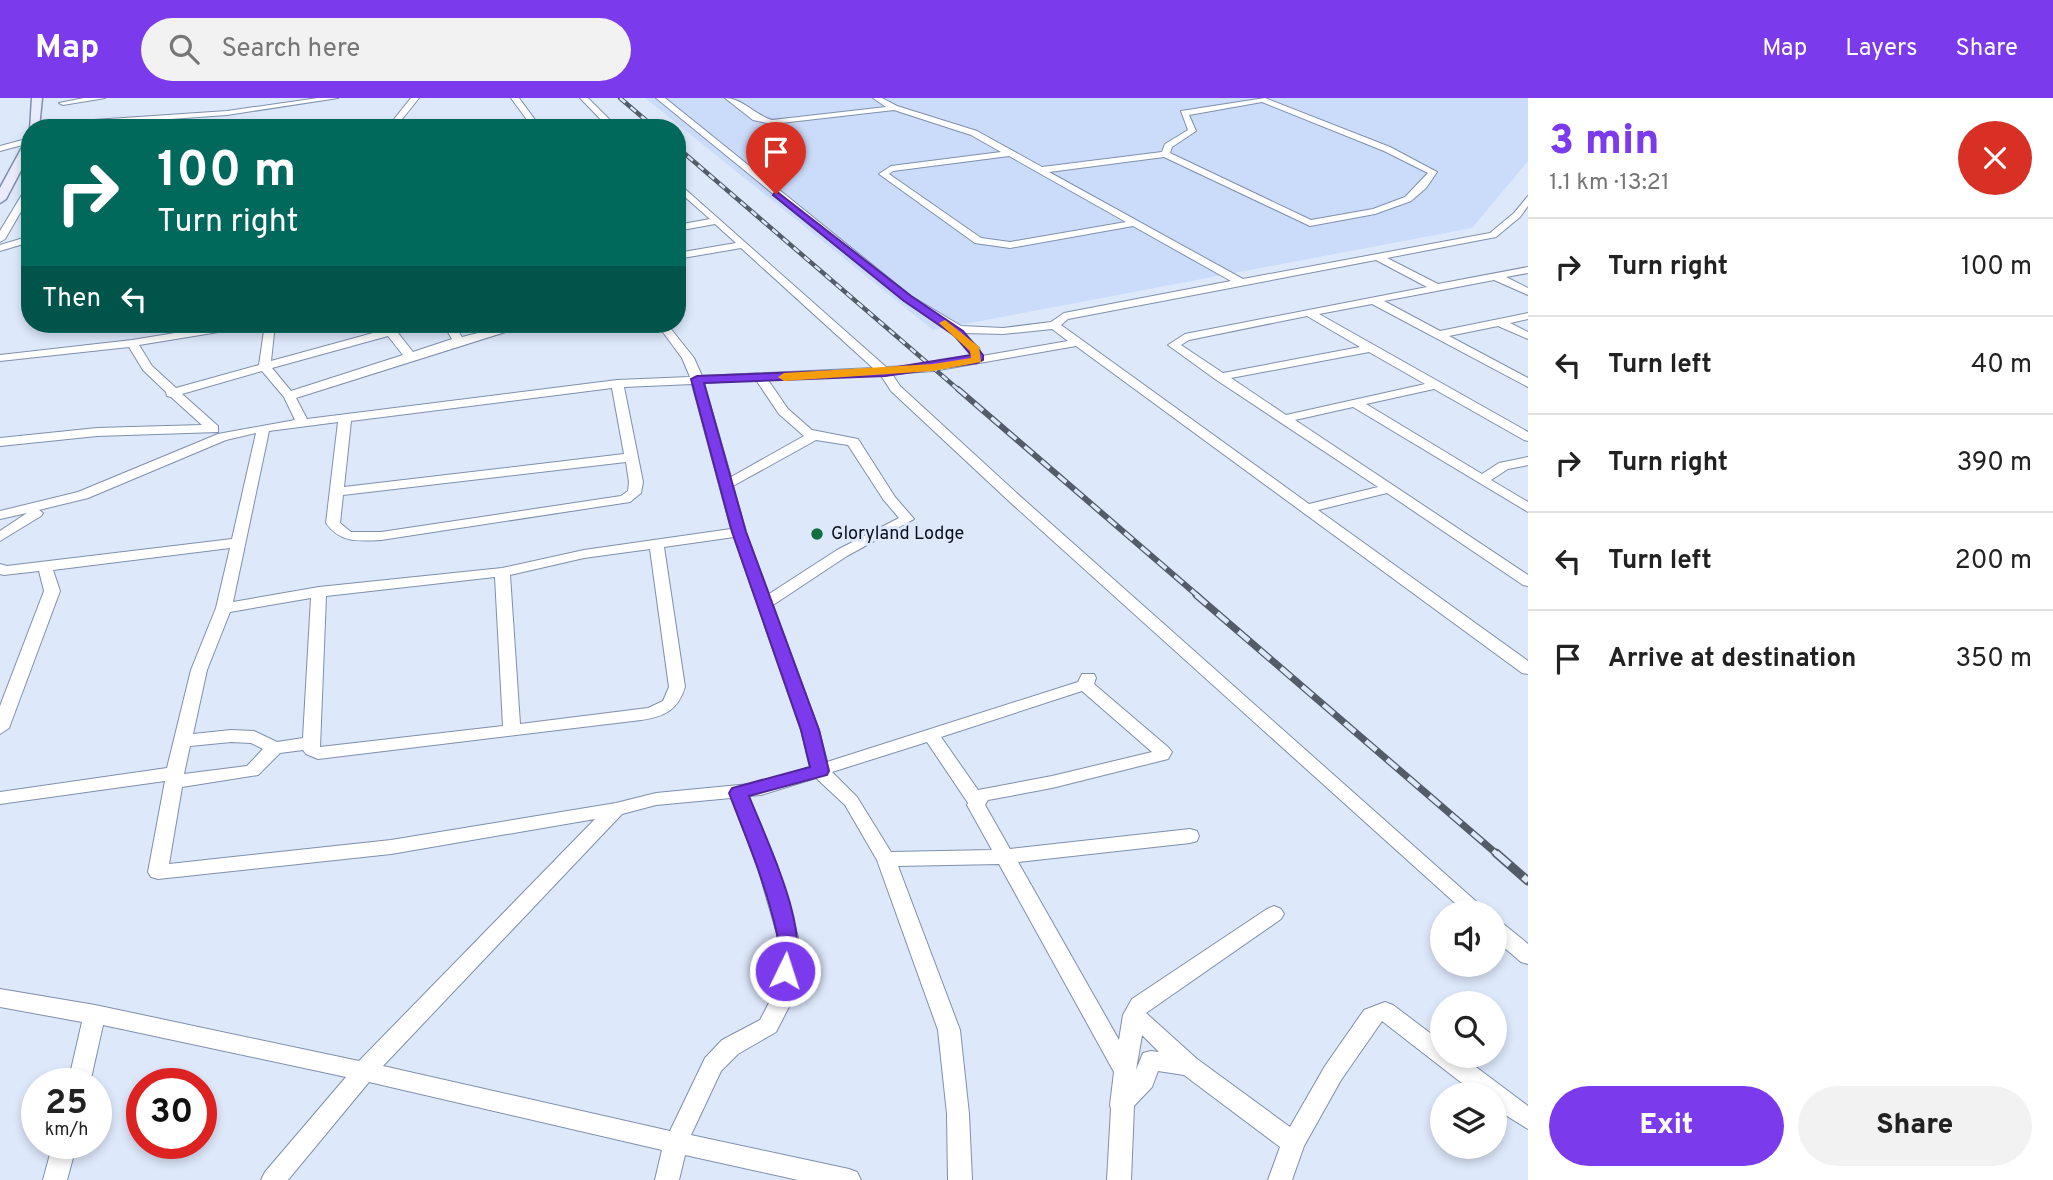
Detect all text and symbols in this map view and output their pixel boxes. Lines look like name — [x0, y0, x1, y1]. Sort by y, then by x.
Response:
search box — [141, 18, 631, 81]
text: Map — [35, 28, 99, 70]
icon: search — [165, 30, 203, 68]
text: Search here — [221, 33, 360, 66]
text: Map — [1762, 34, 1807, 64]
text: Layers — [1845, 34, 1917, 64]
text: Share — [1955, 34, 2018, 64]
text: 3 min — [1549, 116, 1660, 169]
button: close — [1958, 121, 2032, 195]
pin — [746, 122, 806, 194]
icon: arrive — [757, 133, 795, 171]
text: 100 m — [157, 142, 296, 204]
icon: right — [42, 147, 133, 238]
text: 1.1 km · 13:21 — [1549, 169, 1670, 198]
text: Turn right — [157, 203, 299, 243]
icon: right — [1549, 248, 1587, 286]
text: Turn right — [1608, 251, 1728, 284]
text: 100 m — [1961, 251, 2032, 284]
icon: left — [115, 280, 153, 318]
text: Then — [42, 283, 101, 316]
icon: left — [1549, 346, 1587, 384]
text: Turn left — [1608, 349, 1712, 382]
text: 40 m — [1971, 349, 2032, 382]
icon: right — [1549, 444, 1587, 482]
text: Turn right — [1608, 447, 1728, 480]
text: 390 m — [1957, 447, 2032, 480]
place label: Gloryland Lodge — [831, 523, 964, 546]
marker: Gloryland Lodge — [809, 526, 825, 542]
icon: left — [1549, 542, 1587, 580]
text: Turn left — [1608, 545, 1712, 578]
text: 200 m — [1955, 545, 2032, 578]
icon: arrive — [1549, 640, 1587, 678]
text: Arrive at destination — [1608, 643, 1856, 676]
text: 350 m — [1955, 643, 2032, 676]
map controls — [1430, 900, 1507, 1159]
button: sound — [1430, 900, 1507, 977]
position arrow — [748, 934, 822, 1008]
button: search — [1430, 991, 1507, 1068]
speed limit sign: 30 — [126, 1068, 217, 1159]
text: 25 — [45, 1082, 88, 1126]
button: layers — [1430, 1082, 1507, 1159]
button: Exit — [1549, 1086, 1784, 1166]
button: Share — [1798, 1086, 2032, 1166]
text: km/h — [45, 1119, 88, 1142]

